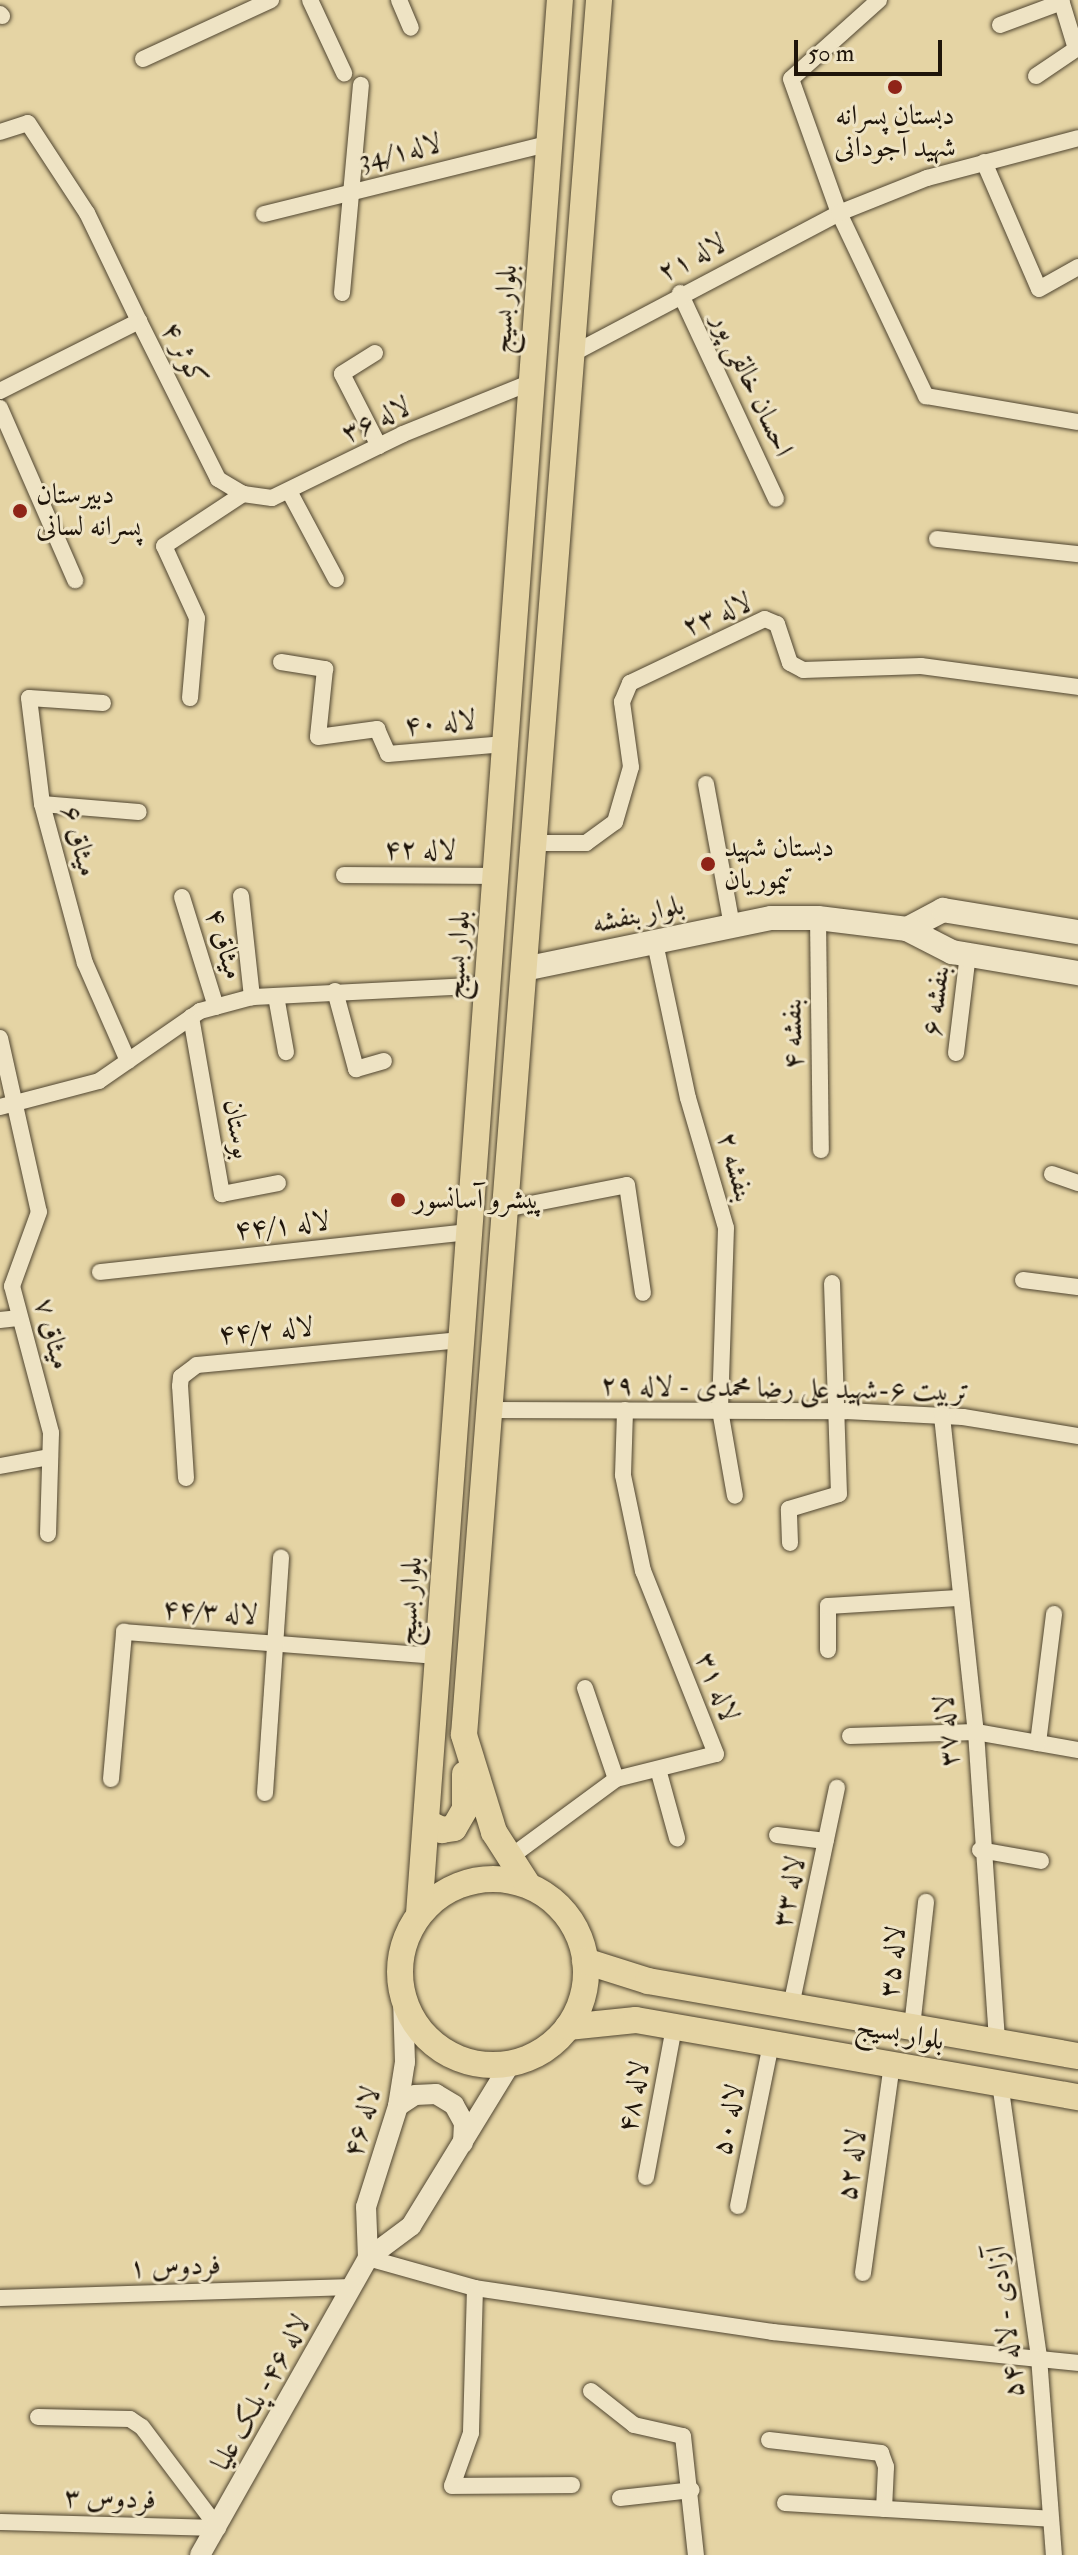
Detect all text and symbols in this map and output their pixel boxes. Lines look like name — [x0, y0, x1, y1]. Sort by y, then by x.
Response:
scale bar — [798, 24, 946, 74]
text: 50 m — [808, 38, 854, 69]
marker: دبستان پسرانه شهید آجودانی — [886, 78, 904, 96]
place label: دبستان پسرانه شهید آجودانی — [834, 99, 956, 165]
street label: لاله34/۱ — [356, 126, 444, 178]
street label: لاله ۲۱ — [652, 226, 732, 290]
street label: بلوار بسیج — [485, 263, 525, 355]
street label: احسان خالقی پور — [704, 308, 800, 462]
street label: کوثر ۴ — [154, 316, 214, 392]
street label: لاله ۳۶ — [336, 390, 416, 450]
place label: دبیرستان پسرانه لسانی — [36, 478, 141, 544]
marker: دبیرستان پسرانه لسانی — [11, 502, 29, 520]
street label: لاله ۲۳ — [677, 585, 757, 645]
street label: لاله ۴۰ — [403, 703, 477, 743]
street label: میثاق ۶ — [53, 802, 105, 880]
place label: دبستان شهید تیموریان — [724, 831, 834, 897]
street label: لاله ۴۲ — [384, 833, 456, 867]
marker: دبستان شهید تیموریان — [699, 855, 717, 873]
street label: بلوار بنفشه — [589, 889, 687, 941]
street label: میثاق ۴ — [197, 904, 251, 984]
street label: بلوار بسیج — [438, 909, 478, 1001]
street label: بنفشه ۶ — [915, 964, 957, 1038]
street label: بنفشه ۴ — [776, 998, 810, 1070]
street label: بوستان — [215, 1096, 259, 1162]
street label: بنفشه ۲ — [709, 1128, 761, 1206]
place label: پیشرو آسانسور — [414, 1183, 542, 1217]
marker: پیشرو آسانسور — [389, 1191, 407, 1209]
street label: لاله ۴۴/۱ — [233, 1204, 331, 1248]
street label: میثاق ۷ — [26, 1295, 78, 1373]
street label: لاله ۴۴/۲ — [217, 1310, 315, 1352]
street label: تربیت ۶-شهید علی رضا محمدی - لاله ۲۹ — [600, 1369, 970, 1409]
street label: بلوار بسیج — [390, 1555, 430, 1647]
street label: لاله ۴۴/۳ — [161, 1592, 259, 1632]
street label: لاله ۳۱ — [688, 1647, 746, 1727]
street label: لاله ۳۷ — [927, 1694, 967, 1768]
street label: لاله ۳۳ — [765, 1853, 813, 1931]
street label: لاله ۳۵ — [873, 1924, 913, 2000]
street label: بلوار بسیج — [853, 2010, 947, 2058]
street label: لاله ۴۸ — [611, 2059, 657, 2135]
street label: لاله ۵۰ — [705, 2081, 753, 2159]
street label: لاله ۴۶ — [336, 2083, 388, 2161]
street label: لاله ۵۲ — [830, 2127, 874, 2203]
street label: آزادی - لاله ۵۴ — [980, 2244, 1032, 2400]
street label: فردوس ۱ — [129, 2249, 221, 2285]
street label: لاله ۴۶- پلک علیا — [204, 2309, 318, 2477]
street label: فردوس ۳ — [64, 2481, 156, 2517]

